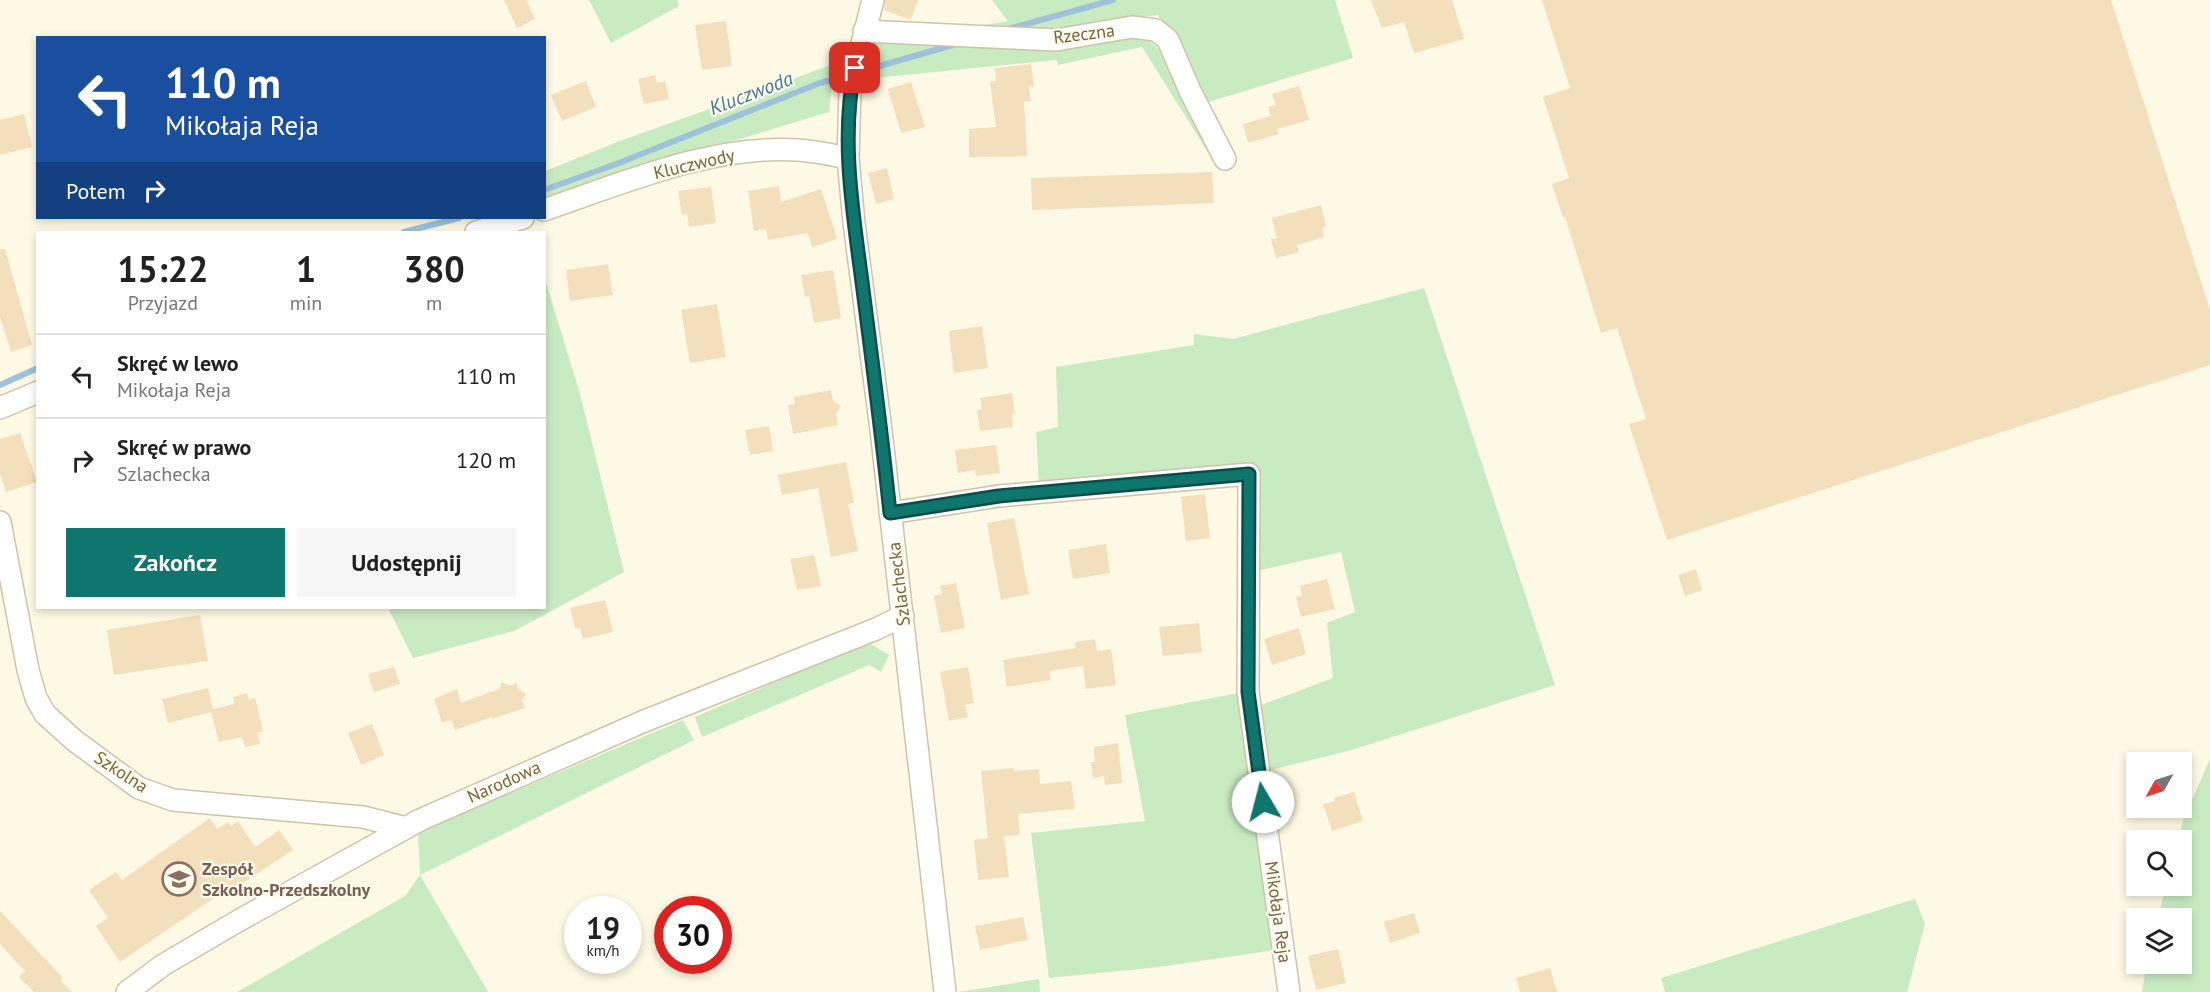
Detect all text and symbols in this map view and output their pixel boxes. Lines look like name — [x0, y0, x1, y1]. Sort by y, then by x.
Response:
street label: Rzeczna — [1052, 18, 1116, 49]
pin — [829, 42, 880, 93]
icon: arrive — [838, 51, 871, 84]
text: 110 m — [165, 55, 281, 110]
icon: left — [66, 60, 144, 138]
water label: Kluczwoda — [705, 65, 797, 121]
text: Mikołaja Reja — [165, 108, 319, 142]
street label: Kluczwody — [651, 143, 737, 184]
icon: right — [138, 174, 171, 207]
text: Potem — [66, 177, 126, 205]
text: 15:22 — [117, 245, 209, 292]
text: 1 — [296, 245, 316, 292]
text: 380 — [404, 245, 465, 292]
text: Przyjazd — [128, 290, 198, 316]
text: min — [290, 290, 322, 316]
text: m — [426, 290, 442, 316]
text: Skręć w lewo — [117, 349, 238, 377]
icon: left — [66, 360, 99, 393]
text: 110 m — [456, 362, 516, 390]
text: Mikołaja Reja — [117, 377, 231, 403]
text: Skręć w prawo — [117, 433, 251, 461]
icon: right — [66, 444, 99, 477]
text: 120 m — [456, 446, 516, 474]
text: Szlachecka — [117, 461, 211, 487]
button: Zakończ — [66, 528, 285, 597]
button: Udostępnij — [297, 528, 516, 597]
street label: Szlachecka — [882, 541, 915, 627]
street label: Szkolna — [90, 746, 153, 797]
north arrow — [2126, 752, 2192, 818]
map controls — [2126, 752, 2192, 974]
street label: Narodowa — [463, 755, 544, 808]
position arrow — [1231, 770, 1295, 834]
button: search — [2126, 830, 2192, 896]
place label: Zespół Szkolno-Przedszkolny — [202, 857, 371, 901]
street label: Mikołaja Reja — [1260, 860, 1297, 964]
school or university icon: Zespół Szkolno-Przedszkolny — [161, 861, 197, 897]
speed limit sign: 30 — [654, 896, 732, 974]
text: 19 — [586, 908, 620, 947]
button: layers — [2126, 908, 2192, 974]
text: km/h — [587, 941, 619, 960]

